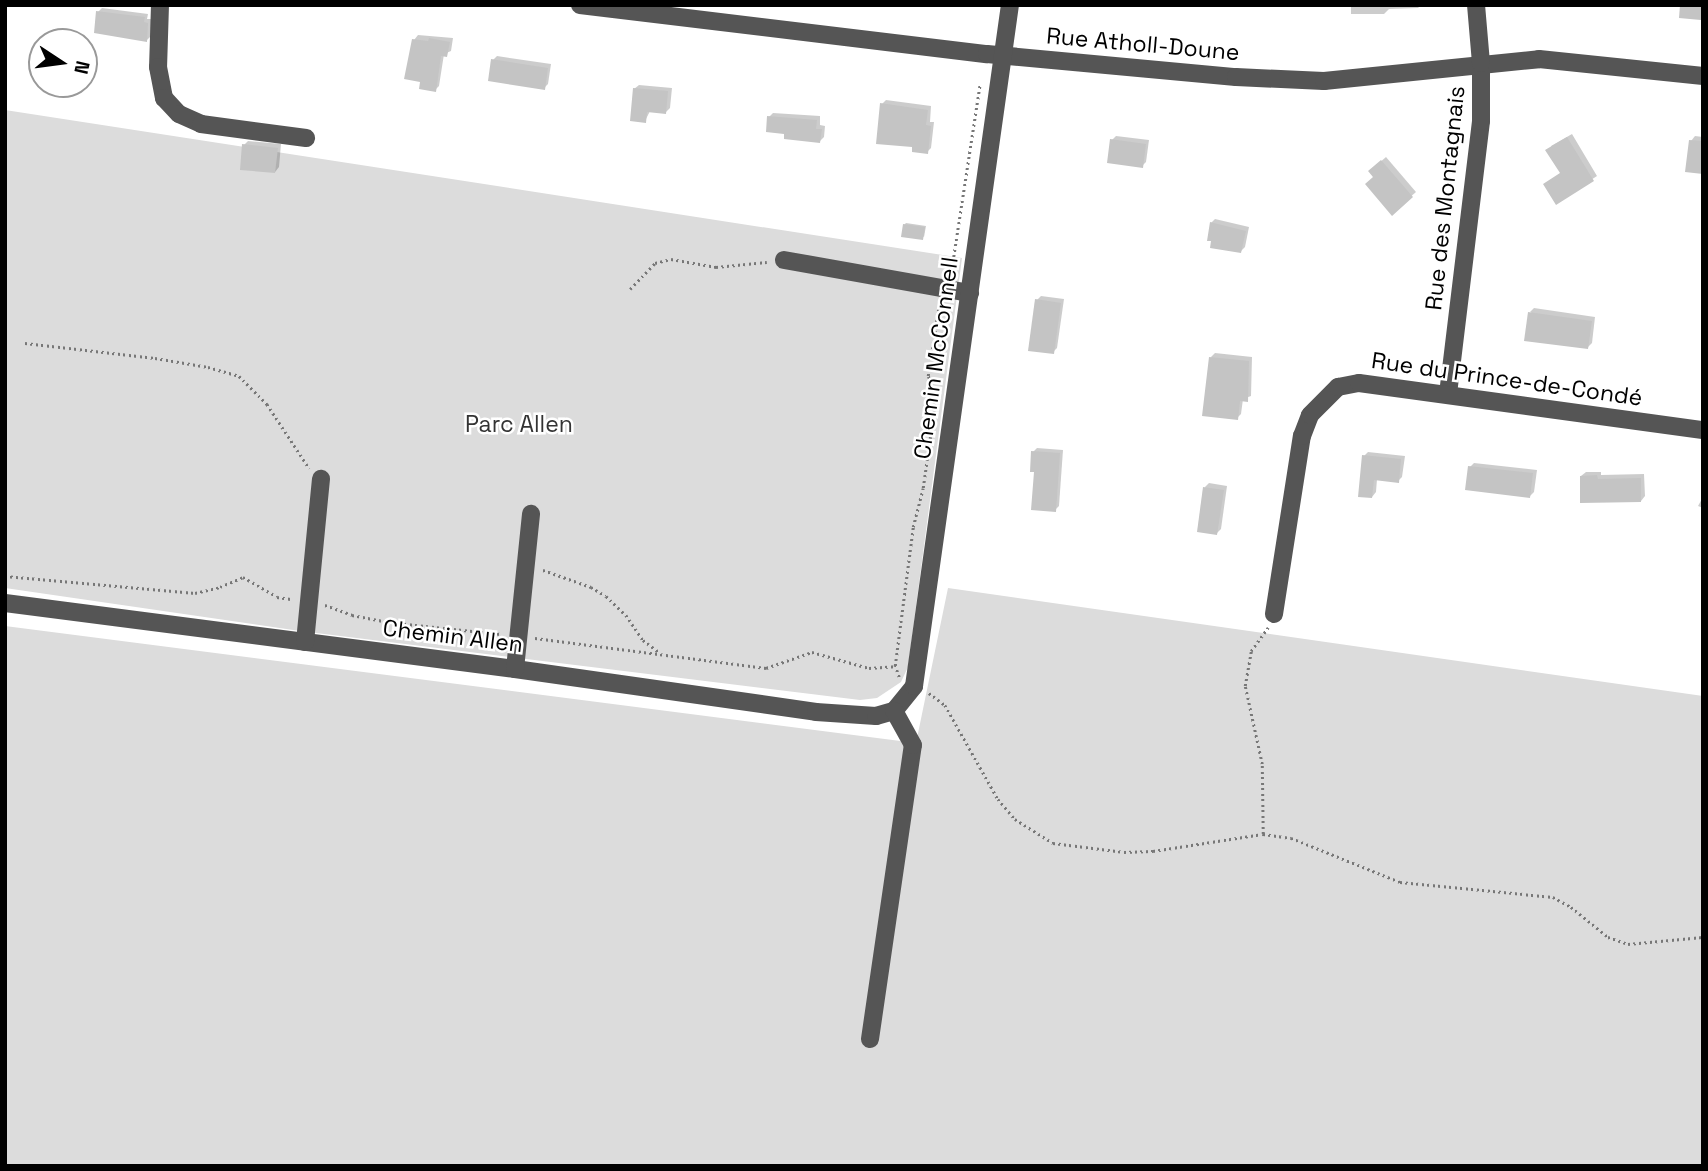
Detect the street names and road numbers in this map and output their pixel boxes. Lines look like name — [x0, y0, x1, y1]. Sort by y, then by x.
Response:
street label: Rue Atholl-Doune — [1045, 22, 1241, 66]
street label: Rue des Montagnais — [1419, 84, 1471, 312]
street label: Chemin McConnell — [908, 255, 964, 461]
street label: Rue du Prince-de-Condé — [1370, 346, 1644, 412]
street label: Chemin Allen — [381, 614, 525, 658]

